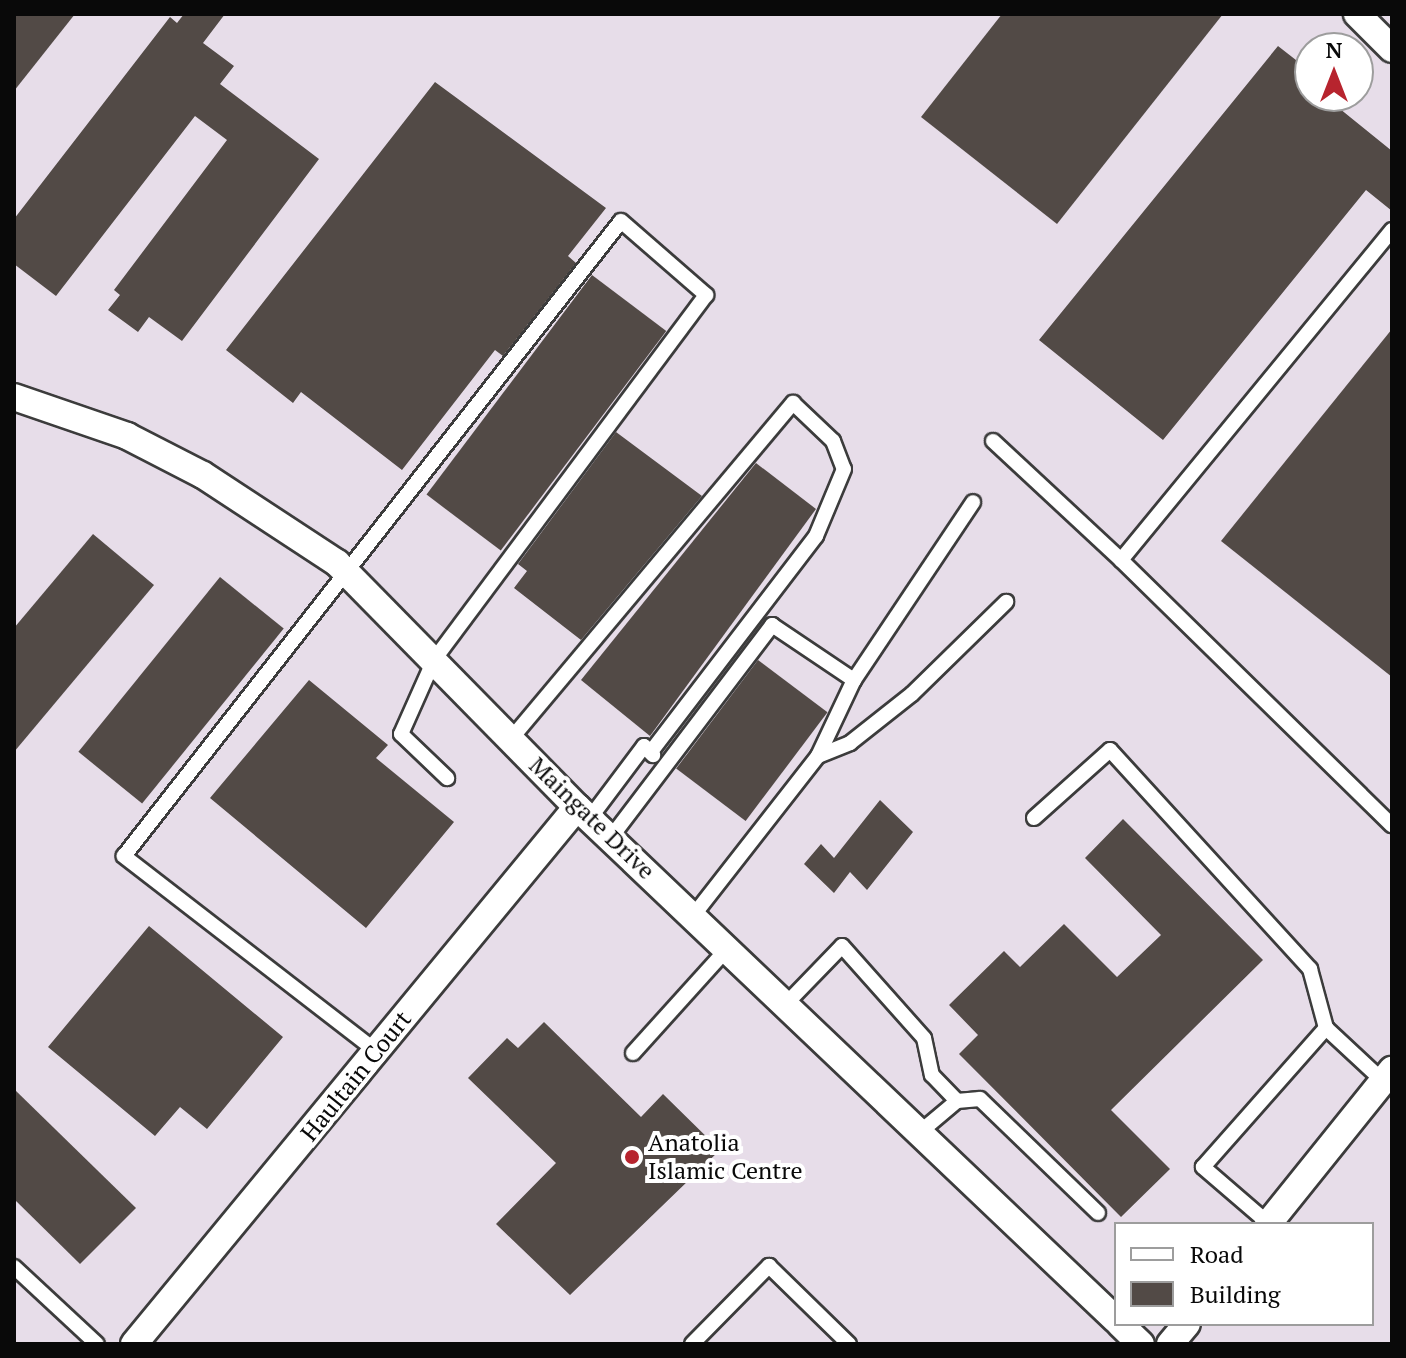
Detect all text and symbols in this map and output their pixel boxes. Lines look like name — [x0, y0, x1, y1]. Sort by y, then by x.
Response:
north arrow — [1294, 32, 1374, 112]
text: N — [1326, 35, 1342, 64]
street label: Maingate Drive — [523, 751, 661, 885]
street label: Haultain Court — [295, 1005, 417, 1147]
place label: Anatolia Islamic Centre — [648, 1129, 803, 1185]
marker: Anatolia Islamic Centre — [623, 1148, 641, 1166]
legend — [1114, 1222, 1374, 1326]
text: Road — [1190, 1238, 1244, 1270]
text: Building — [1190, 1278, 1280, 1310]

